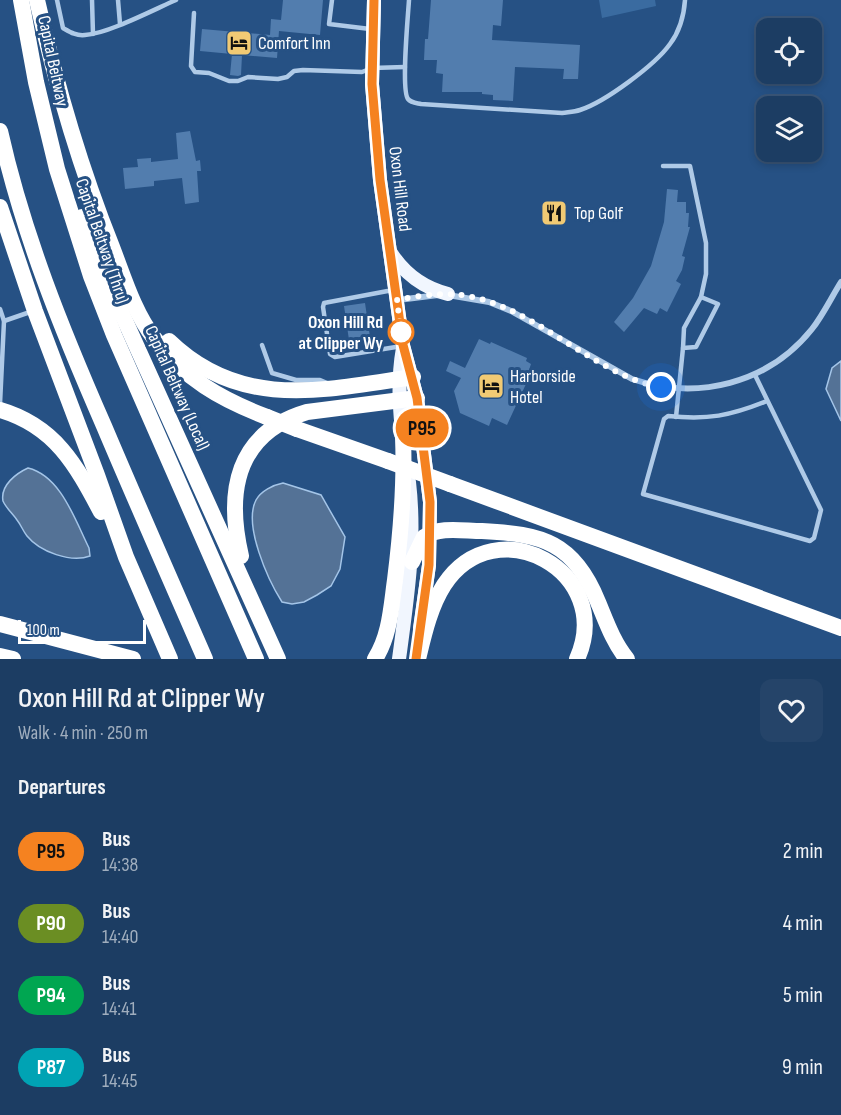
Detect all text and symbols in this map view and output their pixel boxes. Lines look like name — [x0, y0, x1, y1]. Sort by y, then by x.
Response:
street label: Capital Beltway — [33, 14, 73, 108]
map controls — [756, 18, 822, 162]
button: locate — [756, 18, 822, 84]
hotel icon: Comfort Inn — [224, 28, 254, 58]
place label: Comfort Inn — [258, 33, 331, 54]
button: layers — [756, 96, 822, 162]
street label: Oxon Hill Road — [384, 145, 416, 233]
street label: Capital Beltway (Thru) — [71, 176, 133, 306]
restaurant icon: Top Golf — [539, 198, 569, 228]
place label: Top Golf — [574, 203, 624, 224]
place label: Oxon Hill Rd at Clipper Wy — [299, 312, 384, 354]
marker: Oxon Hill Rd at Clipper Wy — [388, 319, 414, 345]
street label: Capital Beltway (Local) — [140, 322, 214, 454]
place label: Harborside Hotel — [510, 366, 576, 408]
hotel icon: Harborside Hotel — [476, 371, 506, 401]
your location — [646, 372, 676, 402]
line badge: P95 — [388, 408, 456, 448]
text: P95 — [408, 416, 436, 441]
scale bar — [18, 617, 146, 644]
text: 100 m — [27, 621, 60, 640]
button: heart — [760, 679, 823, 742]
text: Oxon Hill Rd at Clipper Wy — [18, 682, 265, 715]
text: Walk · 4 min · 250 m — [18, 721, 148, 745]
text: Departures — [18, 774, 106, 801]
text: Bus — [102, 826, 131, 853]
text: 2 min — [783, 838, 823, 865]
text: P95 — [37, 839, 65, 864]
text: 14:38 — [102, 853, 138, 877]
text: Bus — [102, 898, 131, 925]
text: 4 min — [783, 910, 823, 937]
text: P90 — [36, 911, 66, 936]
text: 14:40 — [102, 925, 138, 949]
text: Bus — [102, 970, 131, 997]
text: 5 min — [783, 982, 823, 1009]
text: P94 — [36, 983, 66, 1008]
text: 14:41 — [102, 997, 137, 1021]
text: Bus — [102, 1042, 131, 1069]
text: 9 min — [782, 1054, 823, 1081]
text: P87 — [37, 1055, 65, 1080]
text: 14:45 — [102, 1069, 138, 1093]

